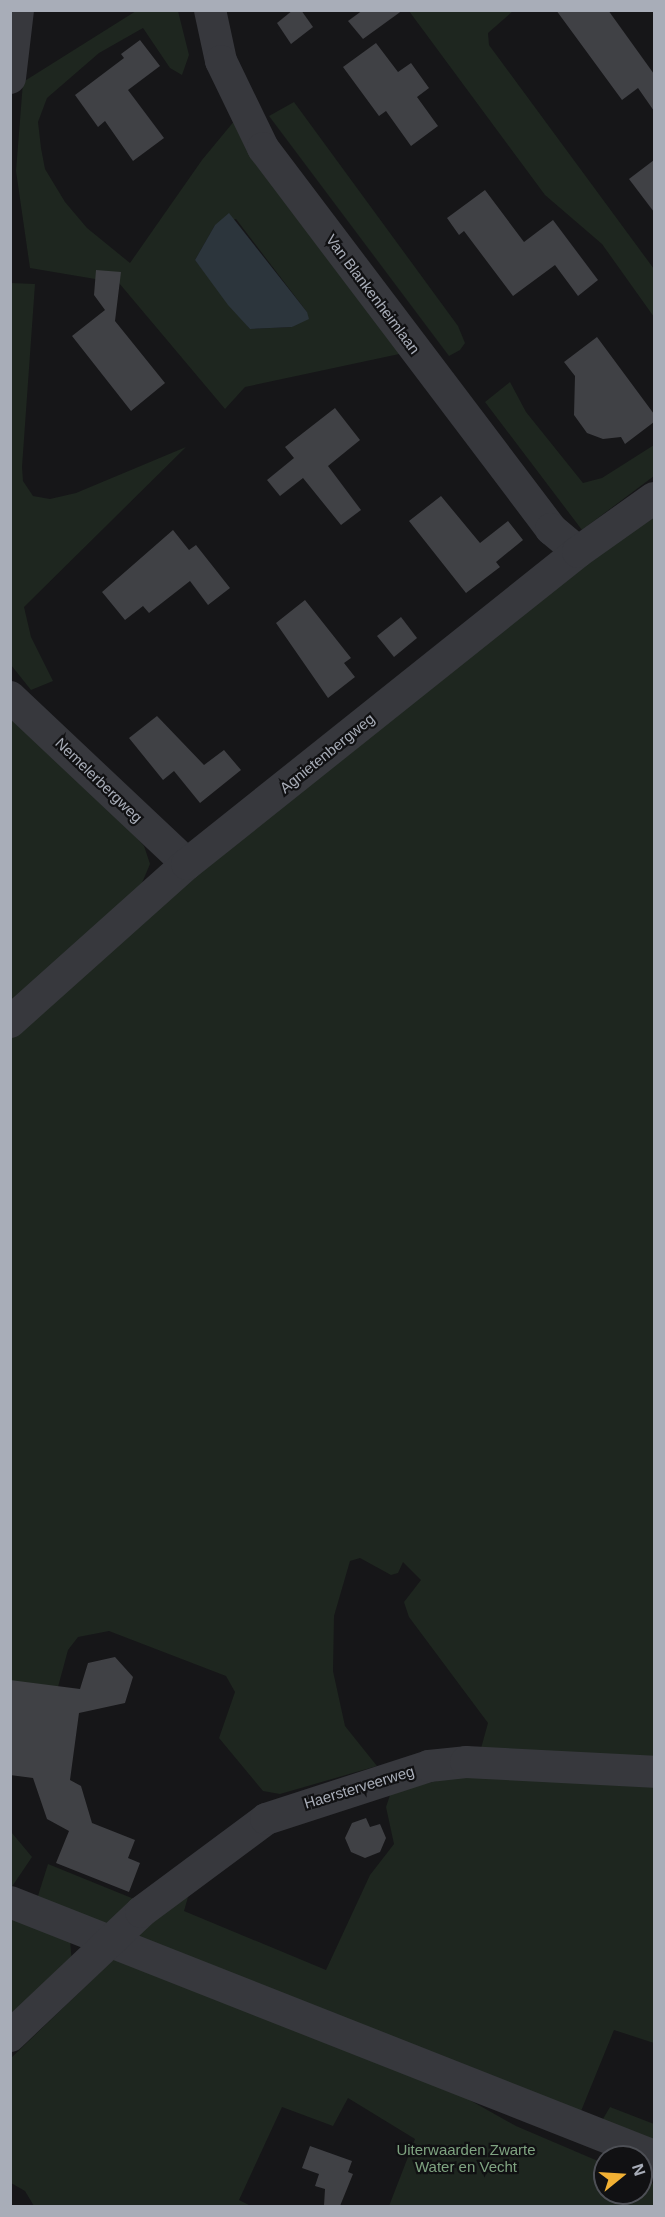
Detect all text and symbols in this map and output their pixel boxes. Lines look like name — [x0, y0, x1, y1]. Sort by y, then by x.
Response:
street label: Van Blankenheimlaan — [322, 231, 424, 357]
street label: Agnietenbergweg — [276, 709, 378, 797]
street label: Nemelerbergweg — [52, 734, 146, 826]
street label: Haersterveerweg — [302, 1762, 416, 1812]
park label: Uiterwaarden Zwarte Water en Vecht — [396, 2140, 536, 2175]
north arrow — [593, 2145, 653, 2205]
text: N — [629, 2162, 649, 2178]

